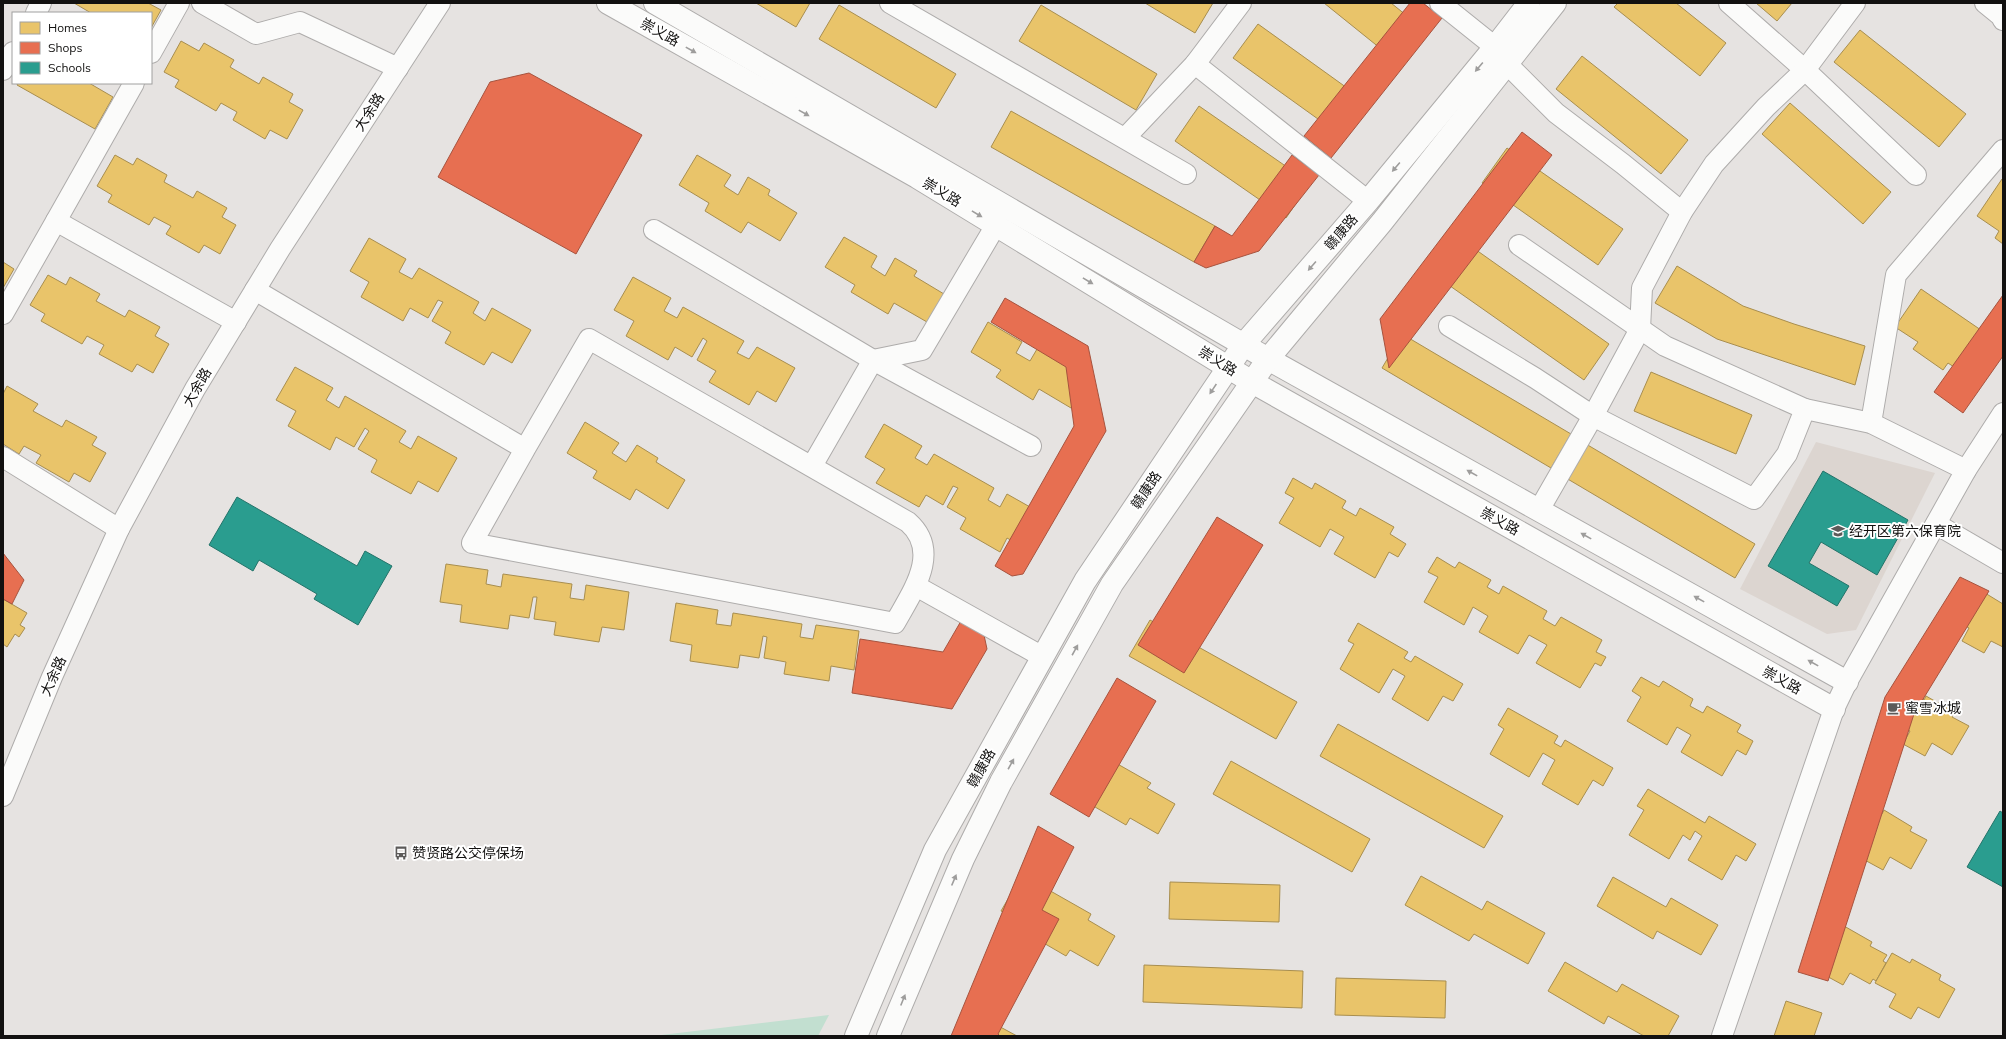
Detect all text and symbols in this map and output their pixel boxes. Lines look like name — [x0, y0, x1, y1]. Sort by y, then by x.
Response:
legend — [12, 12, 152, 84]
street label: 崇义路 — [637, 14, 683, 50]
text: Homes — [48, 20, 87, 35]
text: Shops — [48, 40, 83, 55]
one-way arrow — [685, 46, 697, 53]
text: Schools — [48, 60, 91, 75]
one-way arrow — [1474, 61, 1483, 72]
street label: 大余路 — [350, 89, 388, 135]
one-way arrow — [798, 110, 810, 117]
one-way arrow — [1391, 161, 1400, 172]
street label: 崇义路 — [919, 173, 965, 211]
one-way arrow — [971, 210, 983, 217]
street label: 赣康路 — [1320, 210, 1362, 254]
one-way arrow — [1307, 260, 1316, 271]
one-way arrow — [1082, 278, 1094, 285]
street label: 崇义路 — [1195, 342, 1241, 380]
street label: 大余路 — [179, 364, 215, 410]
one-way arrow — [1209, 384, 1217, 394]
street label: 赣康路 — [1127, 468, 1165, 512]
one-way arrow — [1466, 469, 1478, 476]
street label: 崇义路 — [1477, 503, 1523, 539]
place label: 经开区第六保育院 — [1849, 522, 1961, 540]
school or university icon: 经开区第六保育院 — [1830, 523, 1846, 539]
one-way arrow — [1580, 533, 1592, 539]
one-way arrow — [1693, 596, 1705, 603]
one-way arrow — [1072, 644, 1078, 656]
street label: 大余路 — [36, 653, 70, 699]
one-way arrow — [1807, 659, 1819, 666]
street label: 崇义路 — [1759, 662, 1805, 698]
place label: 蜜雪冰城 — [1905, 699, 1961, 717]
cafe icon: 蜜雪冰城 — [1886, 700, 1902, 716]
street label: 赣康路 — [963, 745, 999, 791]
one-way arrow — [1008, 758, 1015, 770]
place label: 赞贤路公交停保场 — [412, 844, 524, 862]
bus stop icon: 赞贤路公交停保场 — [393, 845, 409, 861]
one-way arrow — [951, 875, 957, 886]
one-way arrow — [900, 994, 906, 1005]

